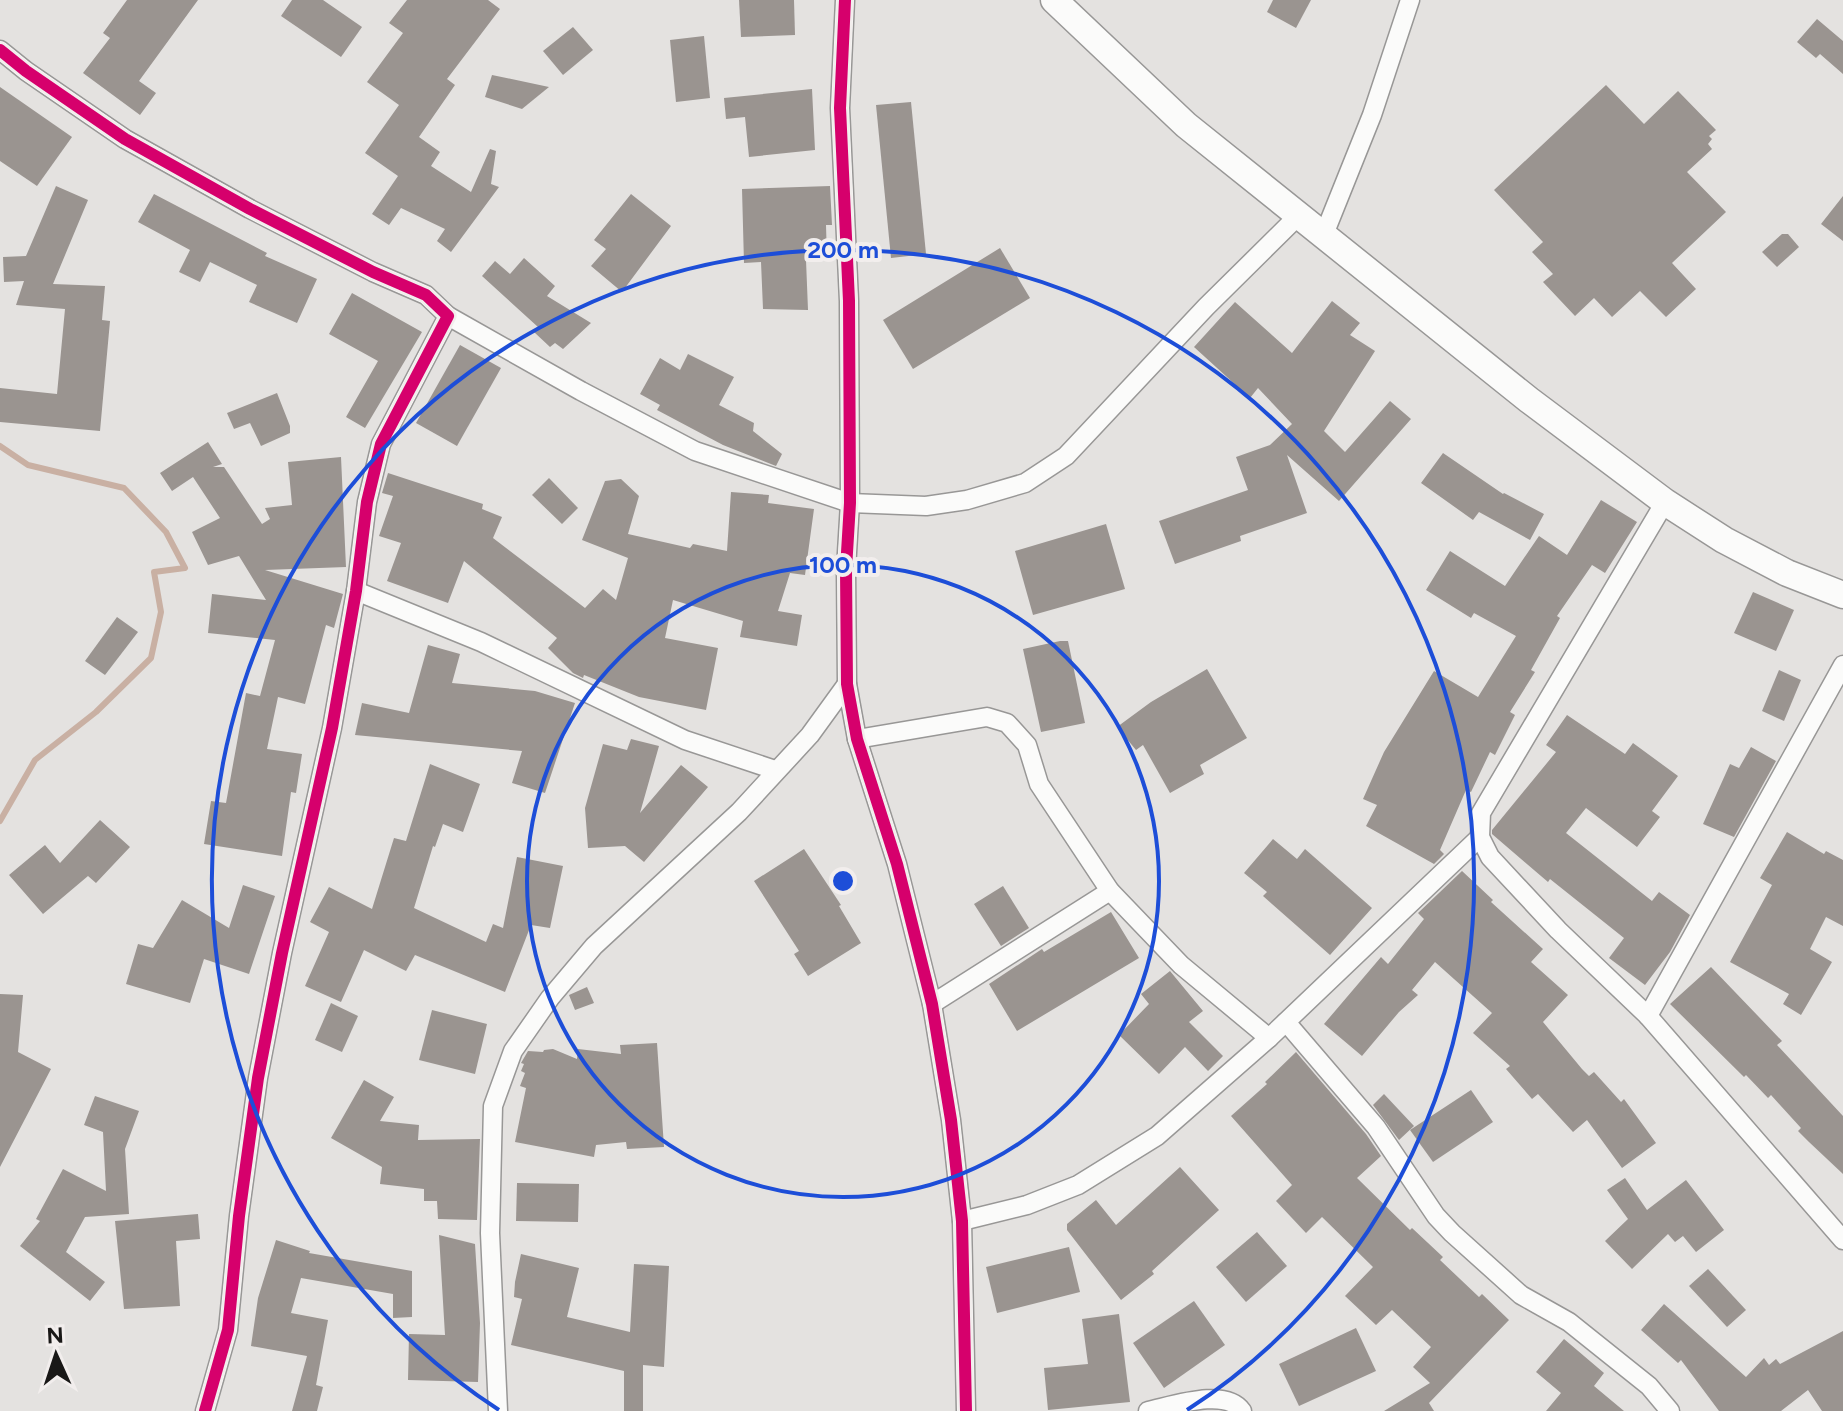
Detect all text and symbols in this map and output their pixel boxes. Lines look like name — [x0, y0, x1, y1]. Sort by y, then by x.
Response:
text: 200 m — [807, 235, 879, 264]
text: 100 m — [809, 550, 877, 579]
centre of rings — [829, 867, 857, 895]
north arrow — [16, 1315, 96, 1395]
text: N — [46, 1322, 64, 1349]

